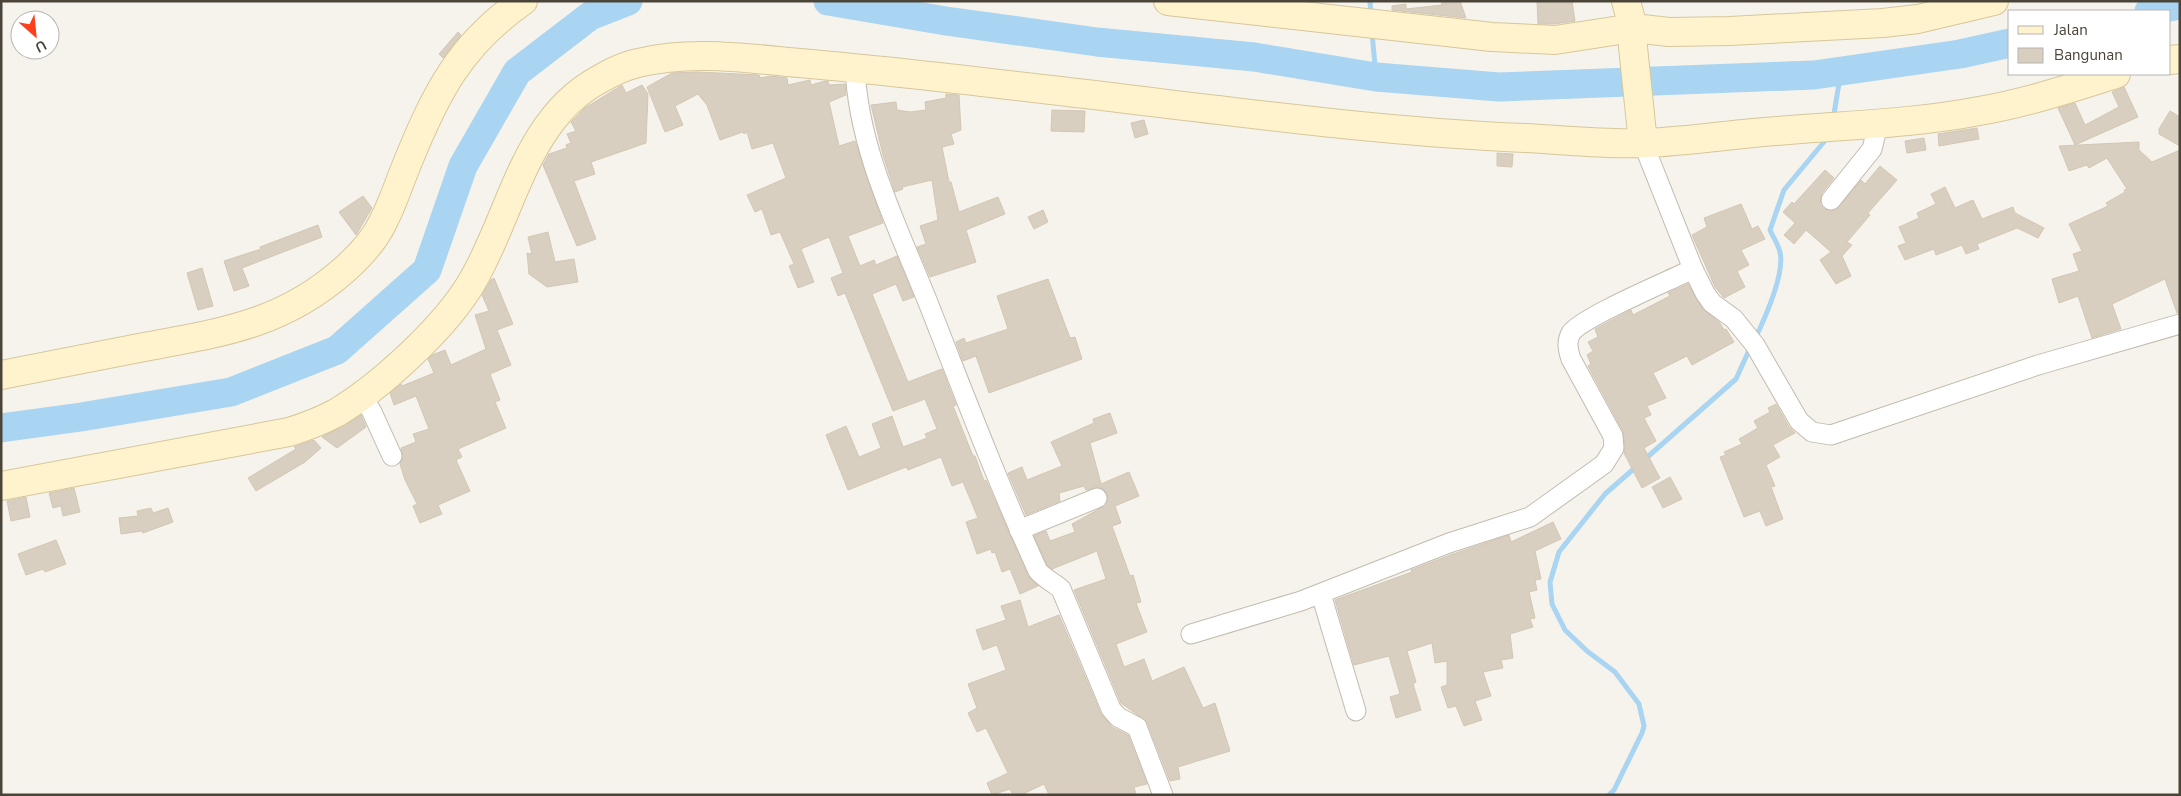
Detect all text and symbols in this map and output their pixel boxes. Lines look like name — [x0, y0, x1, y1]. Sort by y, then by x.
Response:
north arrow — [10, 10, 60, 60]
legend — [2008, 10, 2171, 75]
text: Jalan — [2053, 20, 2088, 40]
text: U — [32, 35, 50, 57]
text: Bangunan — [2054, 45, 2123, 65]

